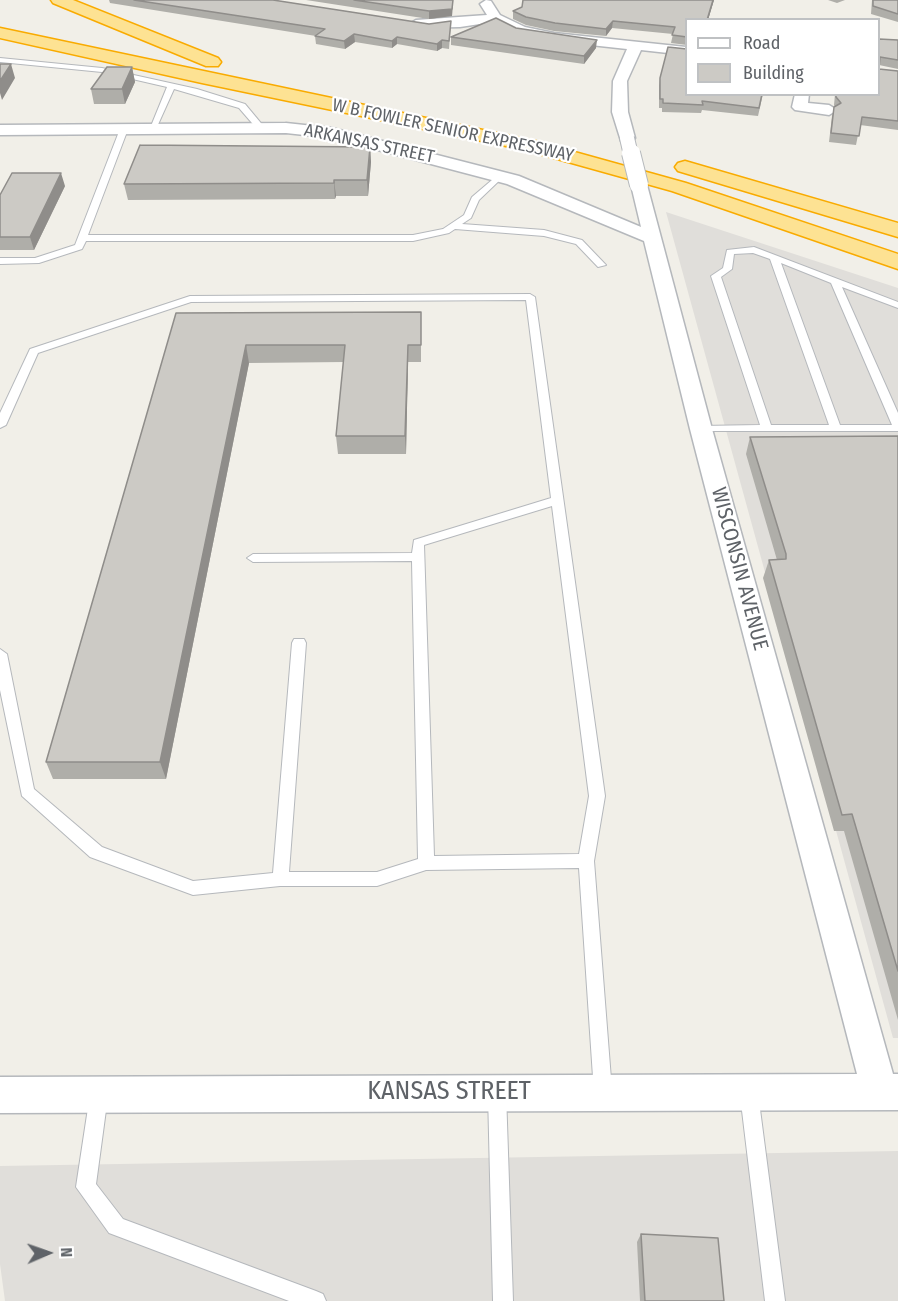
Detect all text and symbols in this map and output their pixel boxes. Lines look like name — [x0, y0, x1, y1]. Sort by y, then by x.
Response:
legend — [685, 18, 880, 96]
text: Road — [743, 32, 780, 54]
text: Building — [743, 62, 804, 84]
street label: W B FOWLER SENIOR EXPRESSWAY — [330, 95, 576, 167]
street label: ARKANSAS STREET — [302, 120, 436, 168]
street label: WISCONSIN AVENUE — [705, 485, 773, 653]
street label: KANSAS STREET — [367, 1076, 531, 1108]
north arrow — [18, 1223, 78, 1283]
text: N — [57, 1247, 76, 1257]

